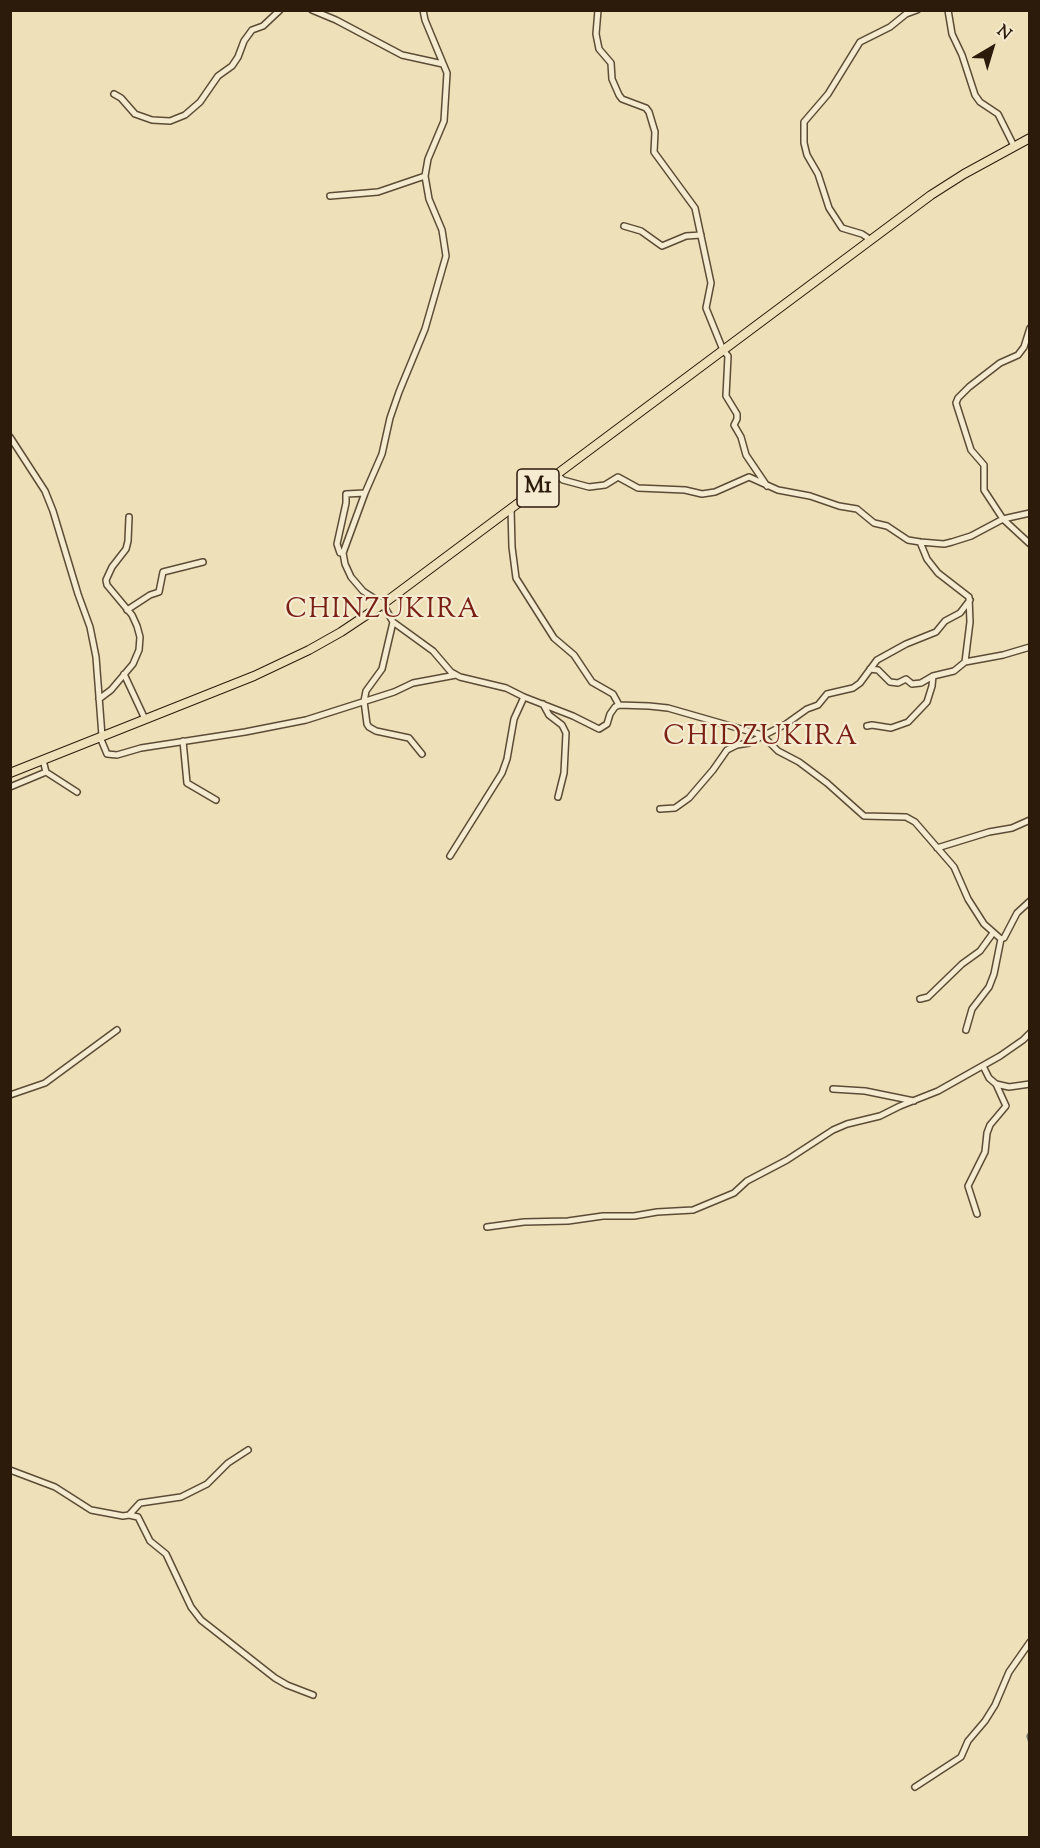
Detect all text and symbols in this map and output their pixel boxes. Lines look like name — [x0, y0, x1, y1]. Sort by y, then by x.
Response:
north arrow — [962, 18, 1022, 78]
text: N — [991, 20, 1016, 46]
road number: M1 — [517, 469, 559, 507]
district label: CHINZUKIRA — [285, 596, 481, 628]
district label: CHIDZUKIRA — [663, 723, 859, 755]

